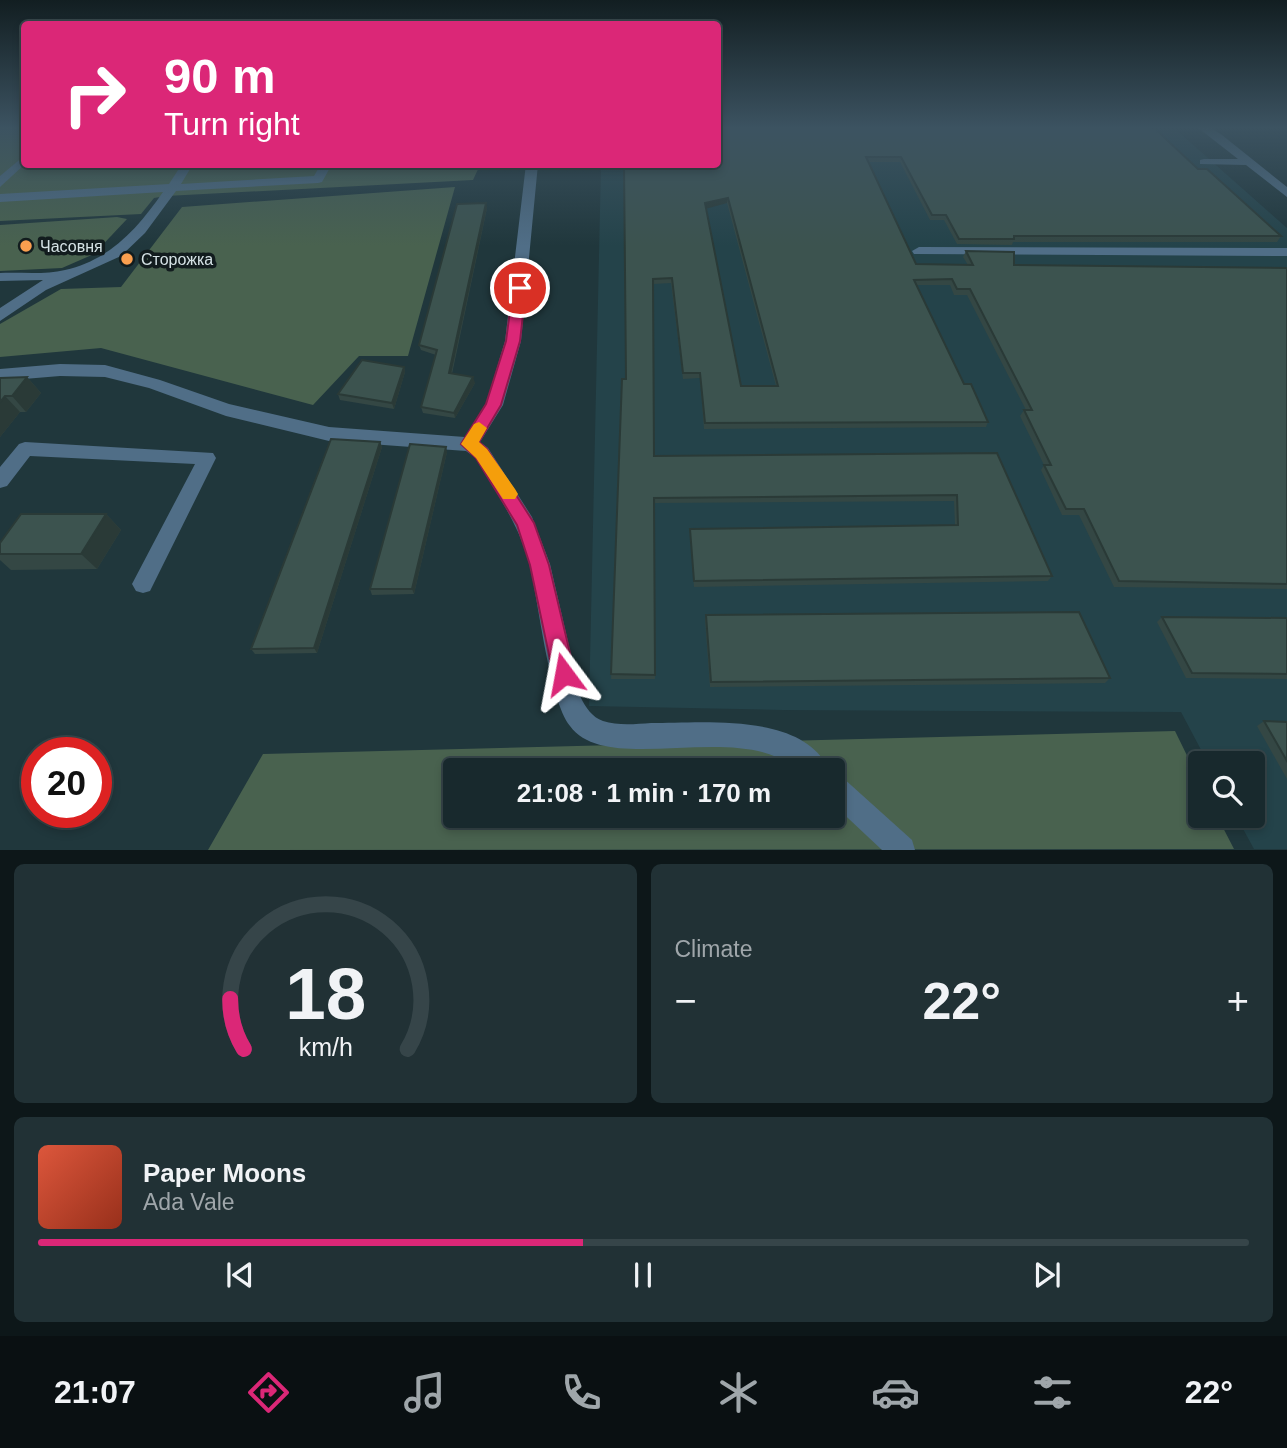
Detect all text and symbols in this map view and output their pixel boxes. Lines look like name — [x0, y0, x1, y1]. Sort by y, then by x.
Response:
icon: right — [49, 49, 140, 140]
text: 90 m — [164, 49, 276, 103]
text: Turn right — [164, 106, 300, 142]
marker: Часовня — [18, 238, 34, 254]
place label: Часовня — [40, 238, 103, 255]
marker: Сторожка — [119, 251, 135, 267]
place label: Сторожка — [141, 251, 213, 268]
pin — [490, 258, 550, 318]
icon: arrive — [501, 269, 539, 307]
position arrow — [527, 637, 601, 711]
speed limit sign: 20 — [21, 737, 112, 828]
map controls — [1188, 751, 1265, 828]
button: search — [1188, 751, 1265, 828]
text: 21:08 · 1 min · 170 m — [517, 778, 771, 808]
text: Climate — [675, 936, 752, 962]
text: 18 — [285, 954, 366, 1035]
text: 22° — [922, 972, 1001, 1030]
text: − — [675, 980, 697, 1022]
text: + — [1227, 980, 1249, 1022]
text: km/h — [298, 1033, 352, 1061]
text: Paper Moons — [143, 1158, 306, 1188]
text: Ada Vale — [143, 1189, 235, 1215]
icon: previous — [221, 1256, 259, 1294]
icon: pause — [624, 1256, 662, 1294]
icon: next — [1028, 1256, 1066, 1294]
icon: directions — [244, 1368, 293, 1417]
icon: music — [400, 1368, 449, 1417]
icon: phone — [557, 1368, 606, 1417]
icon: climate — [714, 1368, 763, 1417]
icon: car — [871, 1368, 920, 1417]
icon: filters — [1028, 1368, 1077, 1417]
text: 21:07 — [54, 1374, 136, 1410]
text: 22° — [1185, 1374, 1233, 1410]

